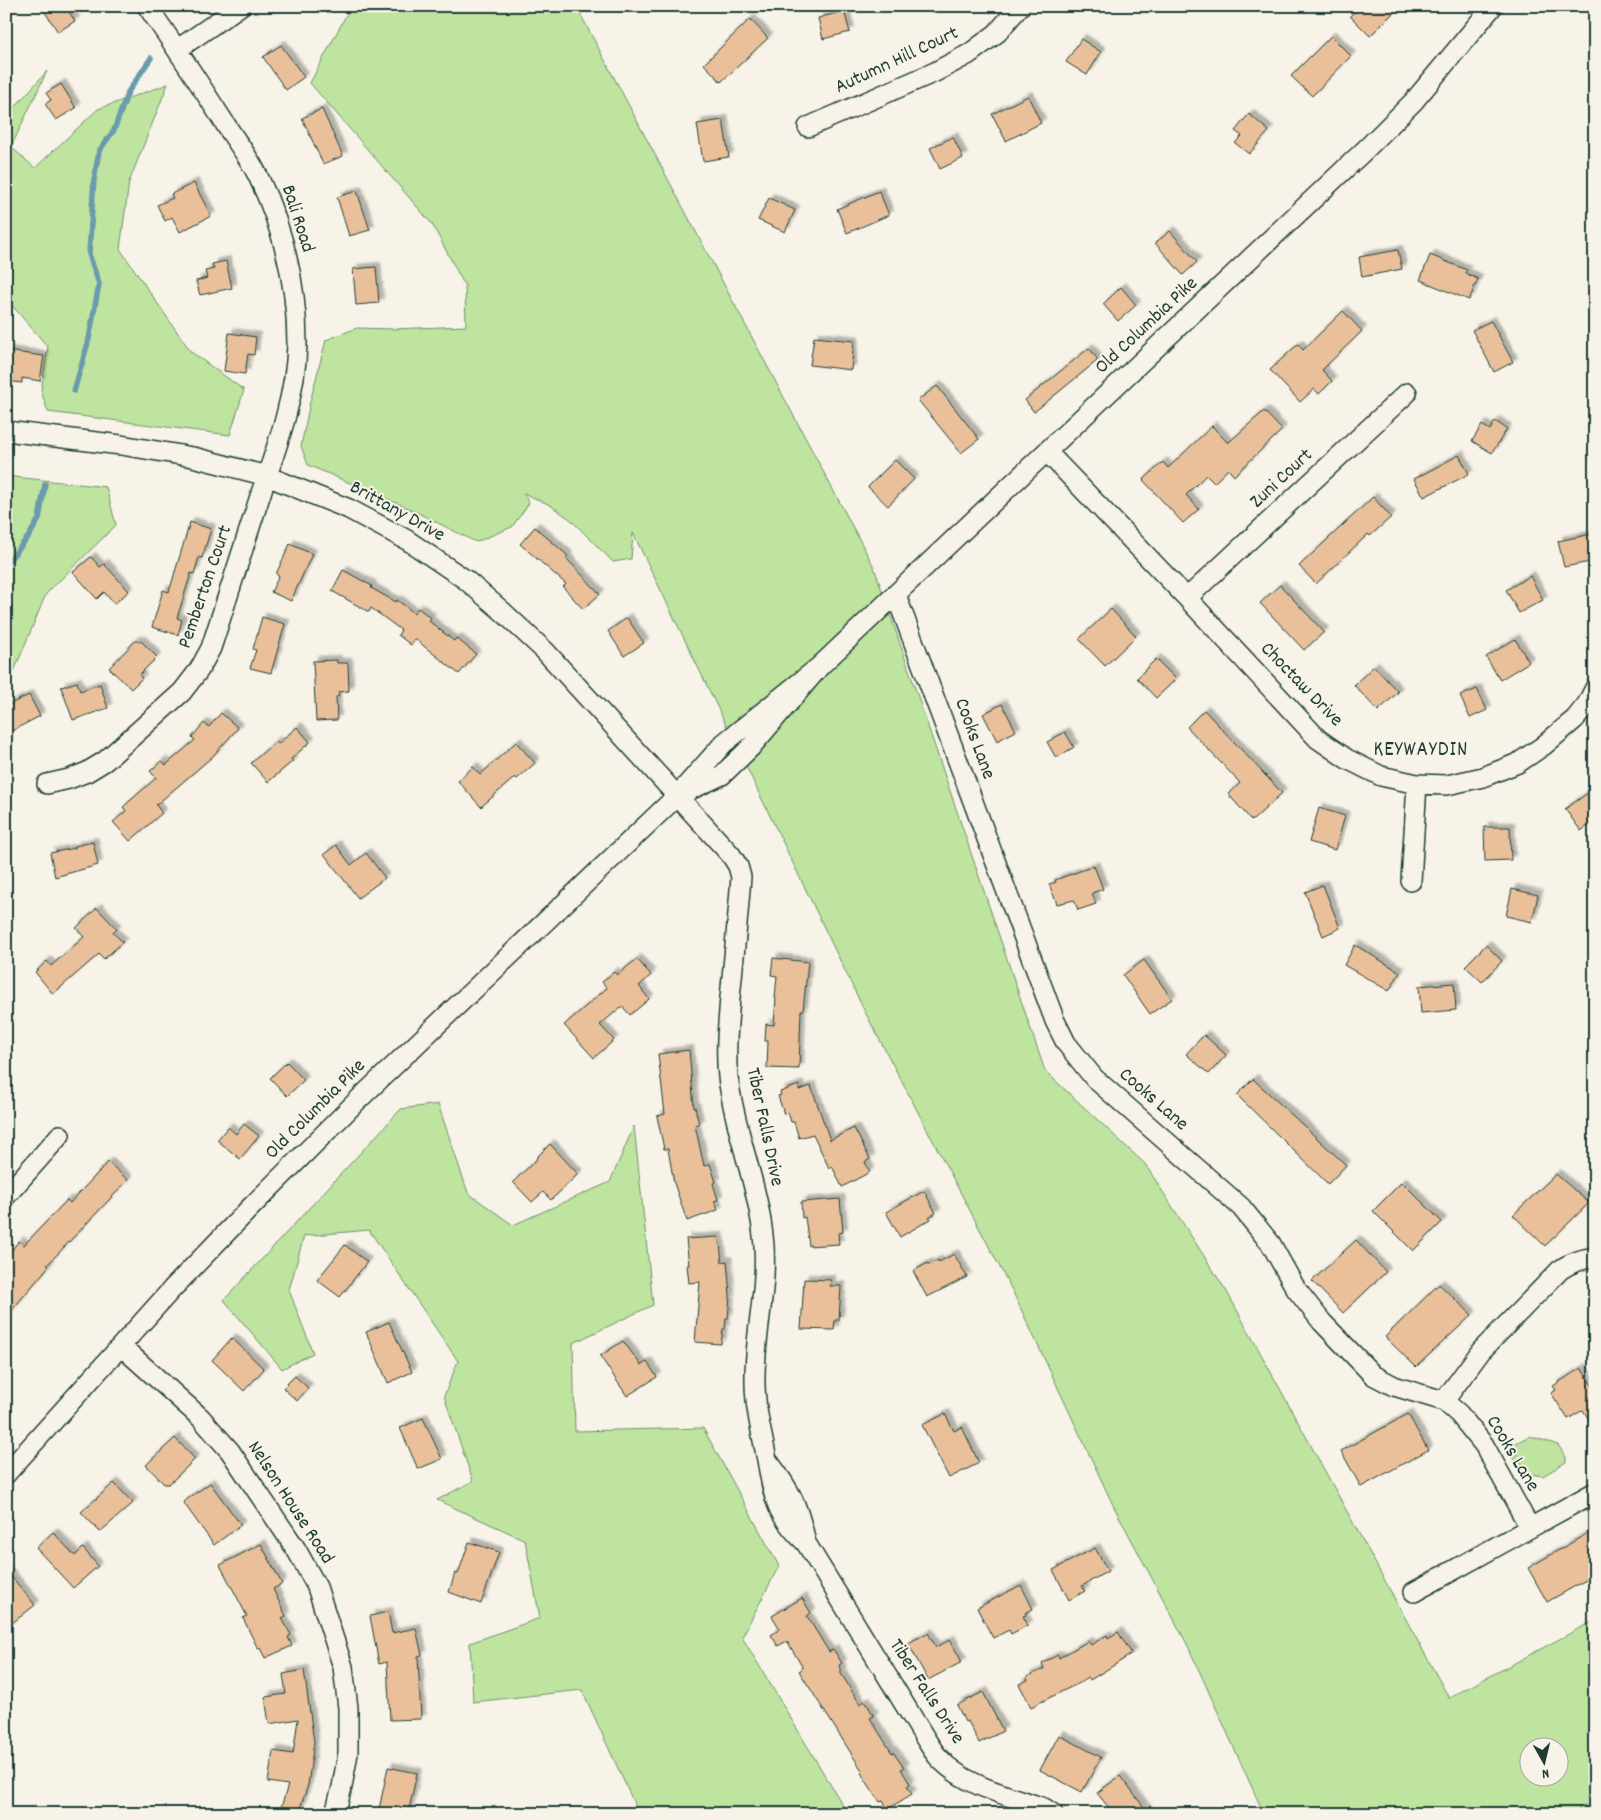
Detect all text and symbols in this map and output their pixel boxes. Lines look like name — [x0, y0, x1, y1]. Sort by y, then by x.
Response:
street label: Autumn Hill Court — [831, 20, 963, 102]
street label: Bali Road — [273, 182, 321, 256]
street label: Old Columbia Pike — [1089, 271, 1205, 381]
street label: Zuni Court — [1244, 442, 1320, 516]
street label: Brittany Drive — [344, 474, 450, 550]
street label: Pemberton Court — [172, 522, 240, 652]
street label: Choctaw Drive — [1253, 636, 1349, 734]
street label: Cooks Lane — [946, 695, 1002, 784]
district label: KEYWAYDIN — [1374, 736, 1468, 766]
street label: Old Columbia Pike — [259, 1053, 373, 1167]
street label: Cooks Lane — [1112, 1062, 1194, 1138]
street label: Tiber Falls Drive — [738, 1065, 790, 1189]
street label: Cooks Lane — [1478, 1411, 1546, 1498]
street label: Nelson House Road — [240, 1436, 340, 1570]
street label: Tiber Falls Drive — [881, 1634, 971, 1750]
north arrow — [1518, 1738, 1568, 1788]
text: N — [1541, 1763, 1550, 1783]

